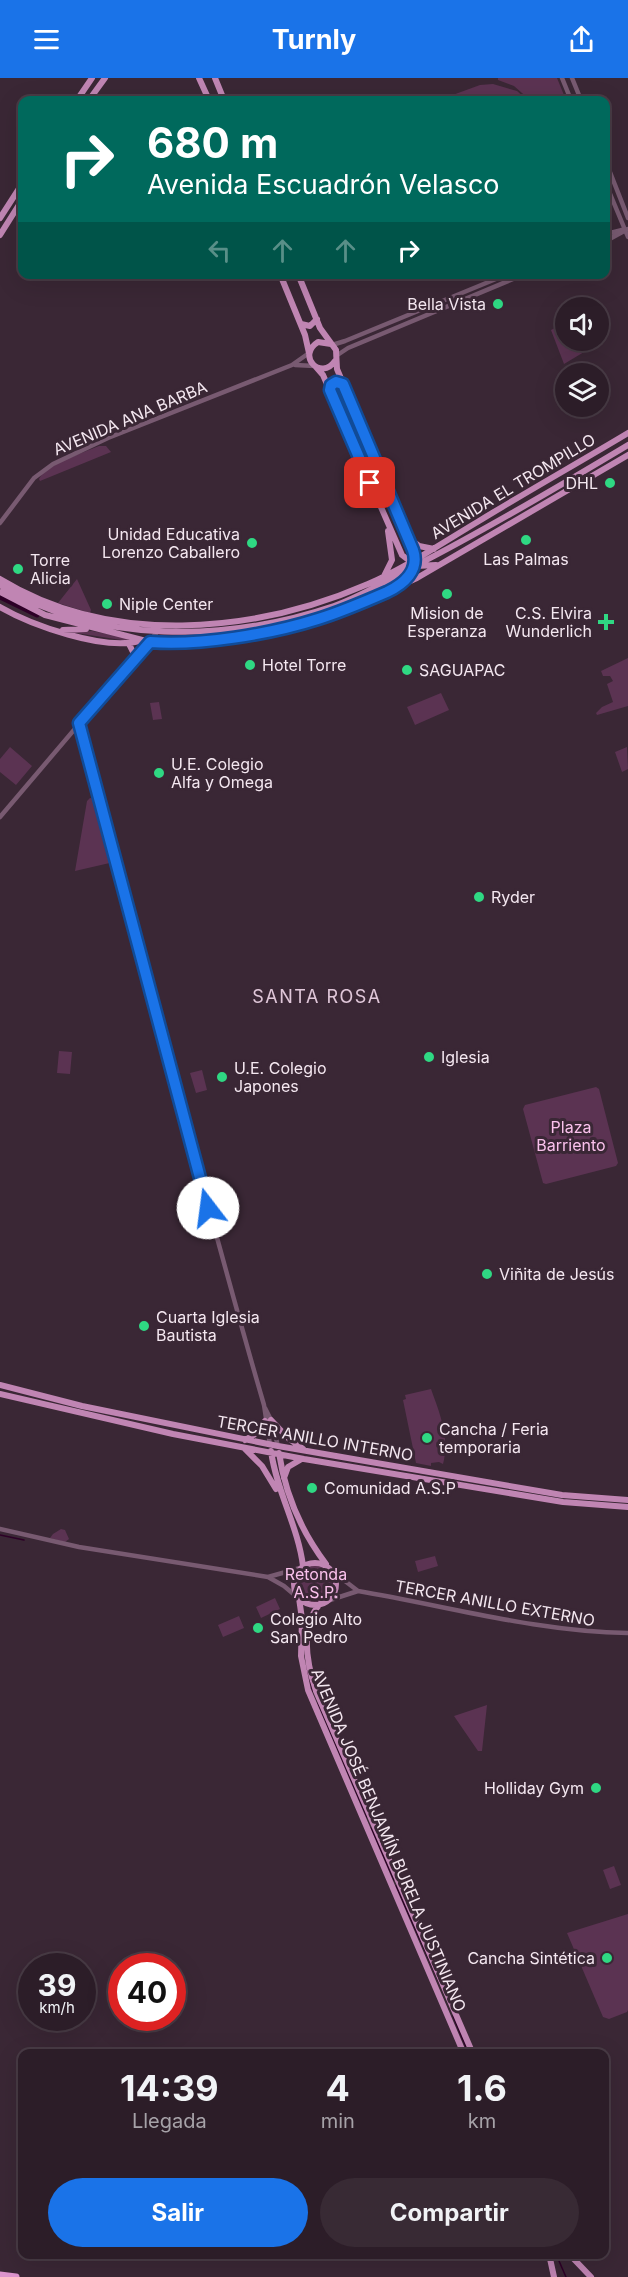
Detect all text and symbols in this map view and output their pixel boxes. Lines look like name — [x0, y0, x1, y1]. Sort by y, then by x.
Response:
icon: menu — [30, 23, 63, 56]
text: Turnly — [272, 23, 356, 56]
icon: share — [565, 23, 598, 56]
text: 680 m — [147, 117, 278, 168]
icon: right — [48, 120, 126, 198]
text: Avenida Escuadrón Velasco — [147, 168, 500, 201]
icon: left — [203, 234, 236, 267]
icon: ahead — [266, 234, 299, 267]
icon: ahead — [329, 234, 362, 267]
icon: right — [392, 234, 425, 267]
place label: Bella Vista — [407, 294, 486, 314]
marker: Bella Vista — [491, 297, 505, 311]
map controls — [555, 297, 609, 417]
button: sound — [555, 297, 609, 351]
button: layers — [555, 363, 609, 417]
street label: AVENIDA ANA BARBA — [50, 376, 210, 460]
street label: AVENIDA EL TROMPILLO — [427, 429, 599, 543]
pin — [344, 457, 395, 508]
icon: arrive — [353, 466, 386, 499]
place label: DHL — [566, 473, 598, 493]
marker: DHL — [603, 476, 617, 490]
place label: Unidad Educativa Lorenzo Caballero — [102, 524, 240, 562]
marker: Las Palmas — [519, 533, 533, 547]
marker: Unidad Educativa Lorenzo Caballero — [245, 536, 259, 550]
place label: Las Palmas — [483, 549, 569, 569]
place label: Torre Alicia — [30, 550, 71, 588]
marker: Torre Alicia — [11, 562, 25, 576]
marker: Mision de Esperanza — [440, 587, 454, 601]
place label: Niple Center — [119, 594, 213, 614]
marker: Niple Center — [100, 597, 114, 611]
place label: Mision de Esperanza — [407, 603, 487, 641]
place label: C.S. Elvira Wunderlich — [506, 603, 592, 641]
marker: C.S. Elvira Wunderlich — [597, 613, 615, 631]
place label: Hotel Torre — [262, 655, 346, 675]
marker: Hotel Torre — [243, 658, 257, 672]
place label: SAGUAPAC — [419, 660, 506, 680]
marker: SAGUAPAC — [400, 663, 414, 677]
place label: U.E. Colegio Alfa y Omega — [171, 754, 273, 792]
marker: U.E. Colegio Alfa y Omega — [152, 766, 166, 780]
place label: Ryder — [491, 887, 535, 907]
marker: Ryder — [472, 890, 486, 904]
district label: SANTA ROSA — [252, 986, 382, 1007]
place label: Iglesia — [441, 1047, 490, 1067]
marker: Iglesia — [422, 1050, 436, 1064]
place label: U.E. Colegio Japones — [234, 1058, 326, 1096]
marker: U.E. Colegio Japones — [215, 1070, 229, 1084]
park label: Plaza Barriento — [536, 1117, 606, 1155]
position arrow — [176, 1176, 240, 1240]
place label: Viñita de Jesús — [499, 1264, 614, 1284]
marker: Viñita de Jesús — [480, 1267, 494, 1281]
place label: Cuarta Iglesia Bautista — [156, 1307, 260, 1345]
marker: Cuarta Iglesia Bautista — [137, 1319, 151, 1333]
street label: TERCER ANILLO INTERNO — [215, 1411, 415, 1465]
place label: Cancha / Feria temporaria — [439, 1419, 549, 1457]
marker: Cancha / Feria temporaria — [420, 1431, 434, 1445]
place label: Comunidad A.S.P — [324, 1478, 456, 1498]
marker: Comunidad A.S.P — [305, 1481, 319, 1495]
park label: Retonda A.S.P. — [285, 1564, 347, 1602]
street label: TERCER ANILLO EXTERNO — [394, 1576, 596, 1630]
place label: Colegio Alto San Pedro — [270, 1609, 362, 1647]
marker: Colegio Alto San Pedro — [251, 1621, 265, 1635]
street label: AVENIDA JOSÉ BENJAMÍN BURELA JUSTINIANO — [307, 1665, 471, 2015]
place label: Holliday Gym — [484, 1778, 584, 1798]
marker: Holliday Gym — [589, 1781, 603, 1795]
place label: Cancha Sintética — [467, 1948, 595, 1968]
marker: Cancha Sintética — [600, 1951, 614, 1965]
speed limit sign: 40 — [108, 1953, 186, 2031]
text: 39 — [38, 1967, 76, 2003]
text: km/h — [39, 1998, 75, 2017]
text: 14:39 — [120, 2066, 219, 2110]
text: 4 — [326, 2066, 350, 2110]
text: 1.6 — [457, 2066, 507, 2110]
text: Llegada — [132, 2109, 207, 2133]
text: min — [321, 2109, 355, 2133]
text: km — [468, 2109, 496, 2133]
button: Salir — [48, 2178, 308, 2247]
button: Compartir — [320, 2178, 579, 2247]

